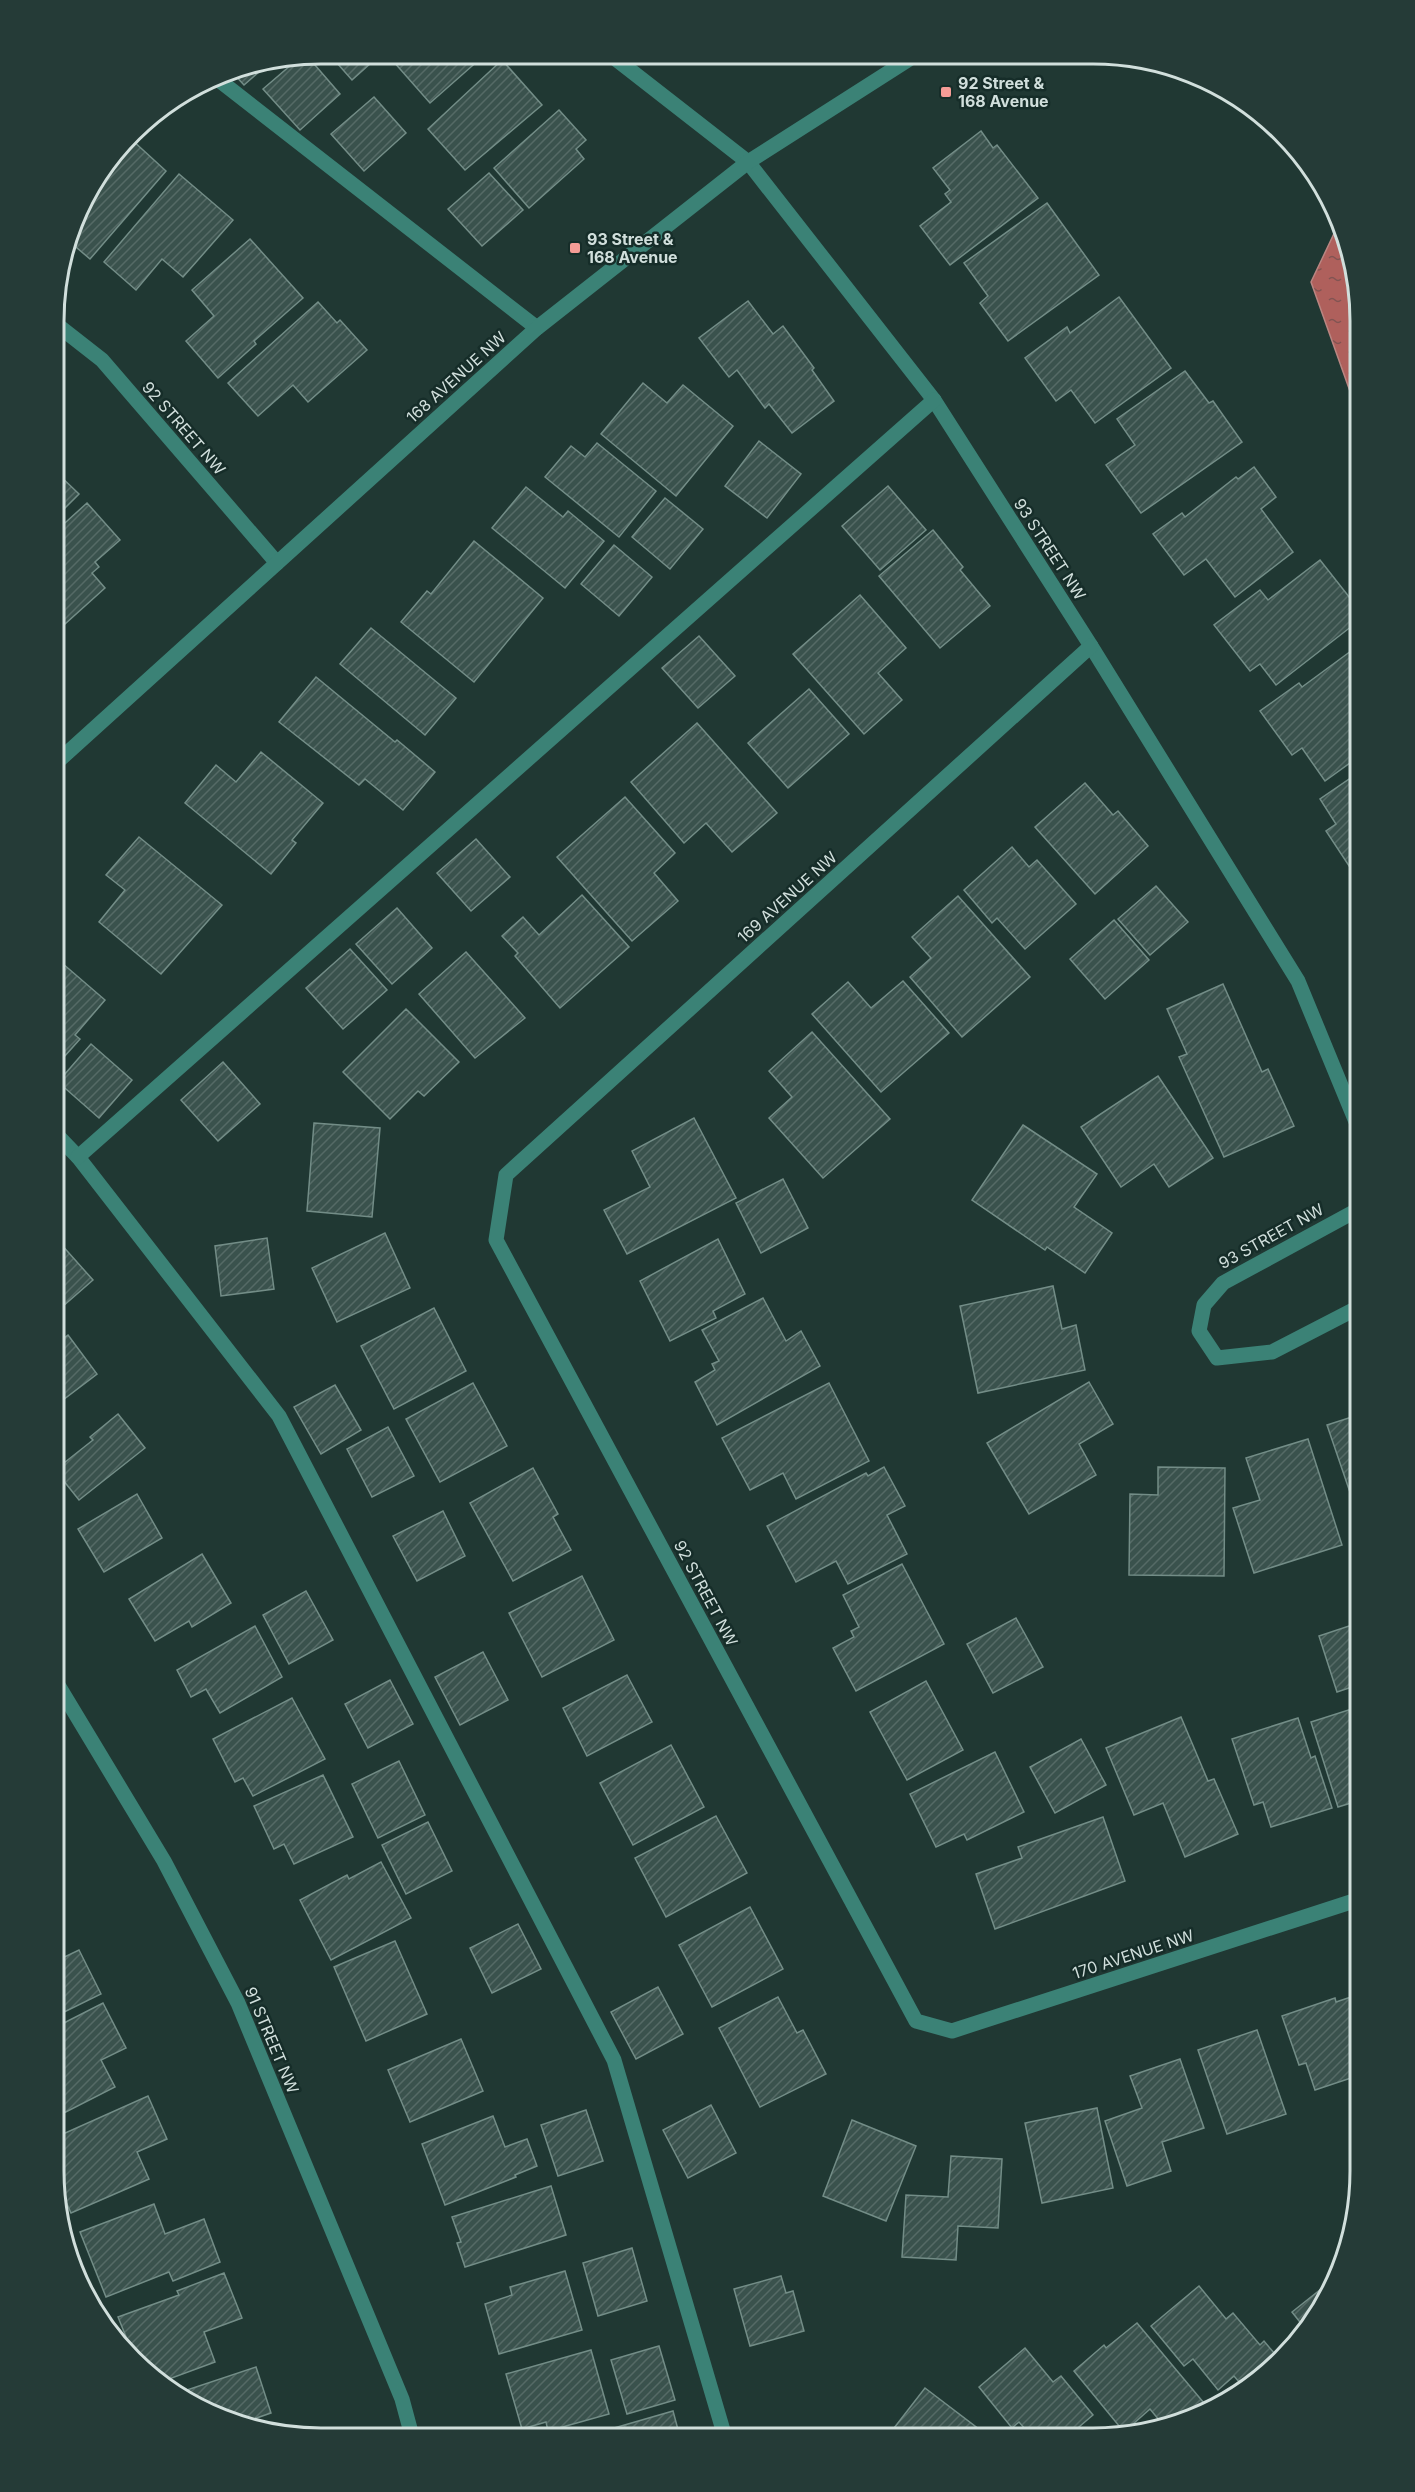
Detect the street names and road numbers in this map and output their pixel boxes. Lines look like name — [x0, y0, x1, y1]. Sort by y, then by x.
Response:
street label: 168 AVENUE NW — [402, 327, 510, 427]
street label: 92 STREET NW — [138, 377, 230, 479]
street label: 93 STREET NW — [1010, 494, 1090, 604]
street label: 169 AVENUE NW — [733, 847, 841, 947]
street label: 93 STREET NW — [1215, 1199, 1327, 1273]
street label: 92 STREET NW — [670, 1537, 742, 1650]
street label: 170 AVENUE NW — [1070, 1925, 1196, 1983]
street label: 91 STREET NW — [241, 1984, 304, 2096]

